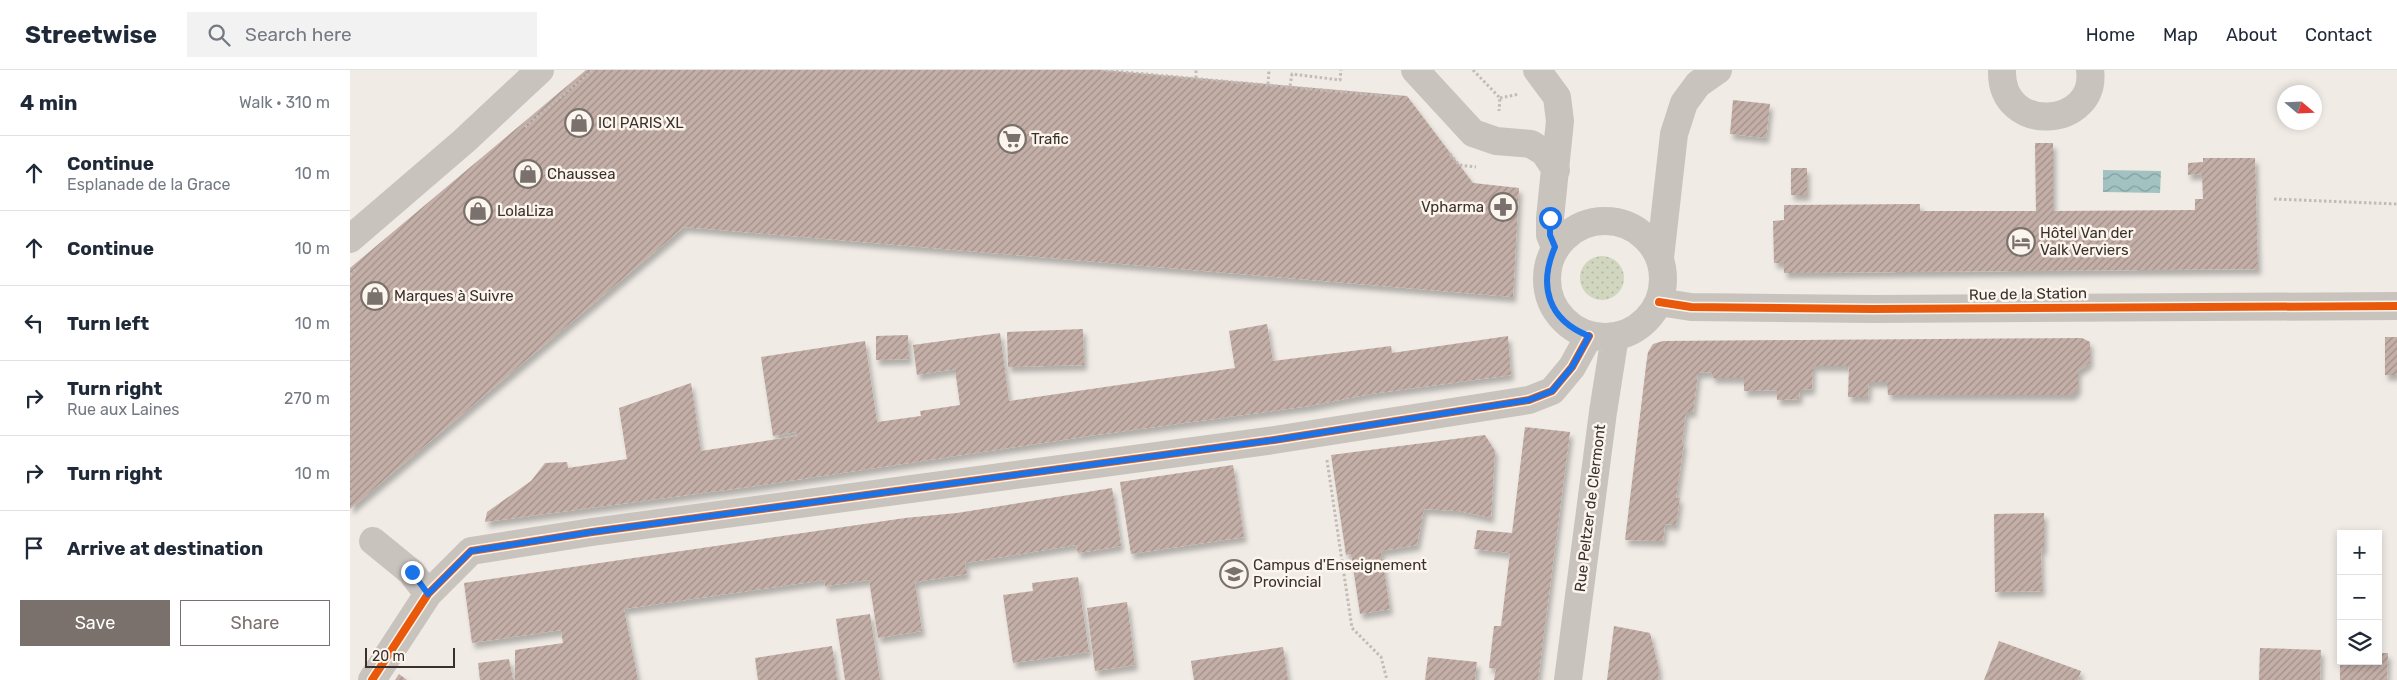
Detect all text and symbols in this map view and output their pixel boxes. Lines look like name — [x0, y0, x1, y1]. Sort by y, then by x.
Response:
search box — [187, 12, 537, 57]
text: Streetwise — [25, 21, 157, 49]
icon: search — [205, 21, 233, 49]
text: Search here — [245, 23, 352, 46]
text: Home — [2086, 24, 2135, 46]
text: Map — [2163, 24, 2198, 46]
text: About — [2226, 24, 2277, 46]
text: Contact — [2305, 24, 2372, 46]
north arrow — [2277, 85, 2322, 130]
text: 4 min — [20, 90, 78, 115]
text: Walk · 310 m — [239, 93, 330, 112]
shop icon: ICI PARIS XL — [564, 108, 594, 138]
place label: ICI PARIS XL — [598, 114, 684, 132]
supermarket icon: Trafic — [997, 124, 1027, 154]
place label: Trafic — [1031, 130, 1069, 148]
text: Continue — [67, 152, 154, 175]
icon: ahead — [20, 159, 48, 187]
shop icon: Chaussea — [513, 159, 543, 189]
text: 10 m — [295, 164, 330, 183]
place label: Chaussea — [547, 165, 615, 183]
text: Esplanade de la Grace — [67, 175, 231, 194]
pharmacy icon: Vpharma — [1488, 192, 1518, 222]
shop icon: LolaLiza — [463, 196, 493, 226]
place label: Vpharma — [1421, 198, 1484, 216]
place label: LolaLiza — [497, 202, 554, 220]
route start — [1539, 207, 1562, 230]
place label: Hôtel Van der Valk Verviers — [2040, 224, 2134, 259]
hotel icon: Hôtel Van der Valk Verviers — [2006, 227, 2036, 257]
icon: ahead — [20, 234, 48, 262]
text: Continue — [67, 237, 154, 260]
text: 10 m — [295, 239, 330, 258]
shop icon: Marques à Suivre — [360, 281, 390, 311]
street label: Rue de la Station — [1969, 284, 2087, 304]
place label: Marques à Suivre — [394, 287, 514, 305]
icon: left — [20, 309, 48, 337]
text: Turn left — [67, 312, 149, 335]
text: 10 m — [295, 314, 330, 333]
text: Turn right — [67, 377, 162, 400]
icon: right — [20, 384, 48, 412]
text: 270 m — [284, 389, 330, 408]
text: Rue aux Laines — [67, 400, 180, 419]
street label: Rue Peltzer de Clermont — [1571, 423, 1609, 593]
icon: right — [20, 459, 48, 487]
text: Turn right — [67, 462, 162, 485]
text: 10 m — [295, 464, 330, 483]
map controls — [2337, 530, 2382, 665]
button: + — [2337, 530, 2382, 575]
icon: arrive — [20, 534, 48, 562]
text: Arrive at destination — [67, 537, 263, 560]
place label: Campus d'Enseignement Provincial — [1253, 556, 1427, 591]
school or university icon: Campus d'Enseignement Provincial — [1219, 559, 1249, 589]
route end — [401, 561, 424, 584]
button: − — [2337, 575, 2382, 620]
button: Save — [20, 600, 170, 646]
button: Share — [180, 600, 330, 646]
button: layers — [2337, 620, 2382, 665]
scale bar — [365, 645, 455, 668]
text: 20 m — [372, 648, 405, 665]

